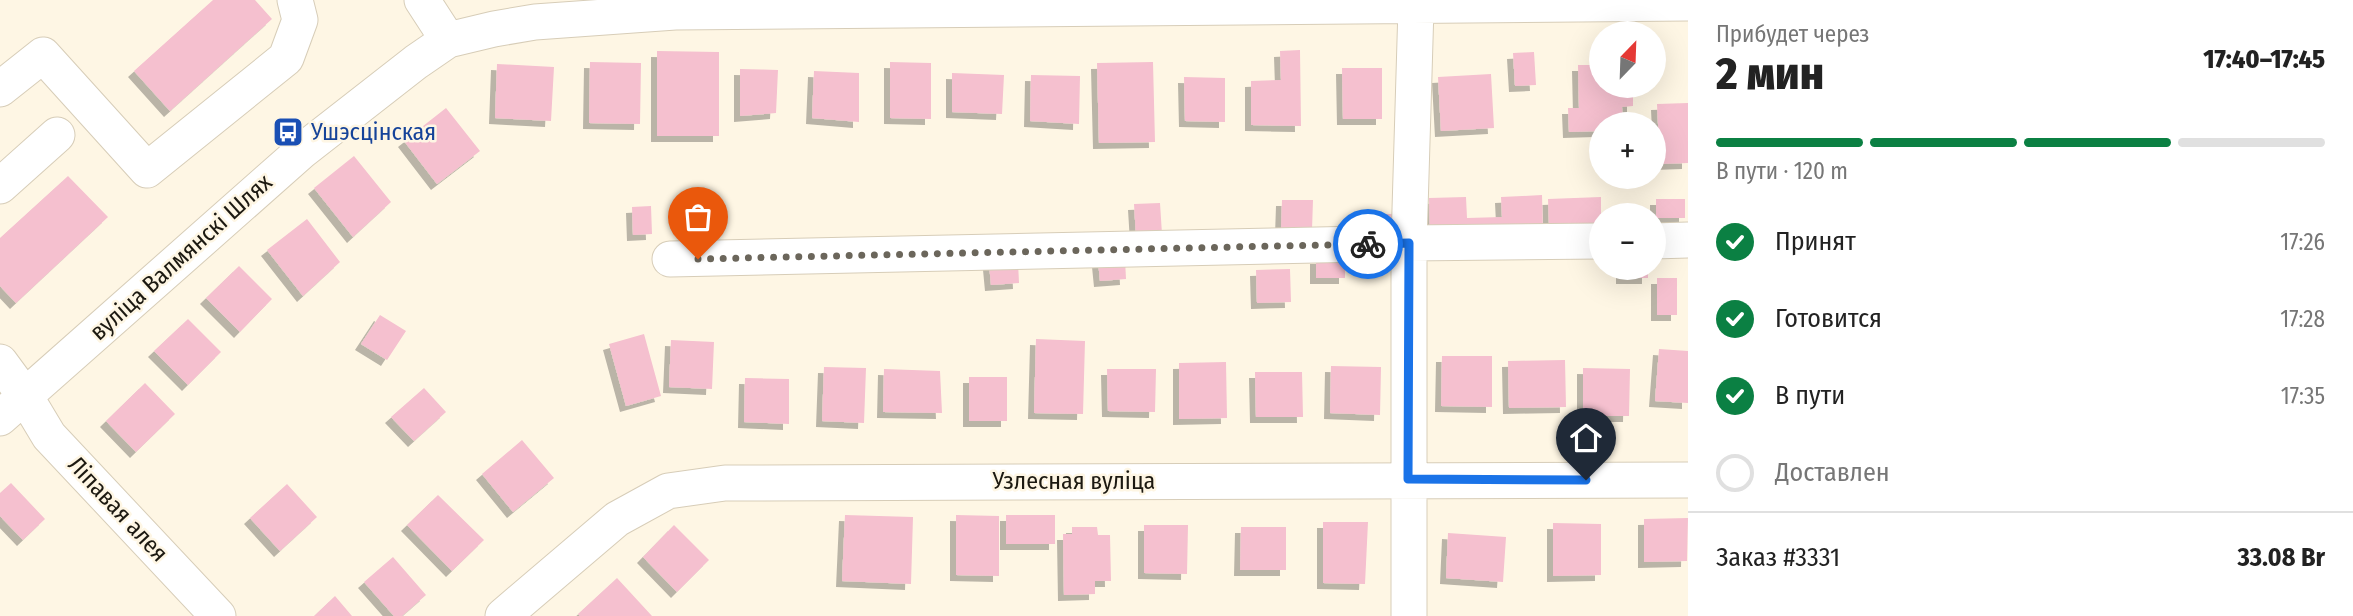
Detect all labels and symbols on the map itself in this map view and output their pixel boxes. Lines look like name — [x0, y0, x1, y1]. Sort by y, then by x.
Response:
north arrow — [1589, 21, 1666, 98]
bus stop icon: Ушэсцінская — [271, 115, 305, 149]
place label: Ушэсцінская — [310, 118, 436, 146]
street label: вуліца Валмянскі Шлях — [84, 168, 278, 346]
pin — [668, 187, 728, 259]
courier — [1333, 209, 1403, 279]
pin — [1556, 408, 1616, 480]
street label: Ліпавая алея — [62, 451, 174, 567]
street label: Узлесная вуліца — [992, 467, 1155, 495]

